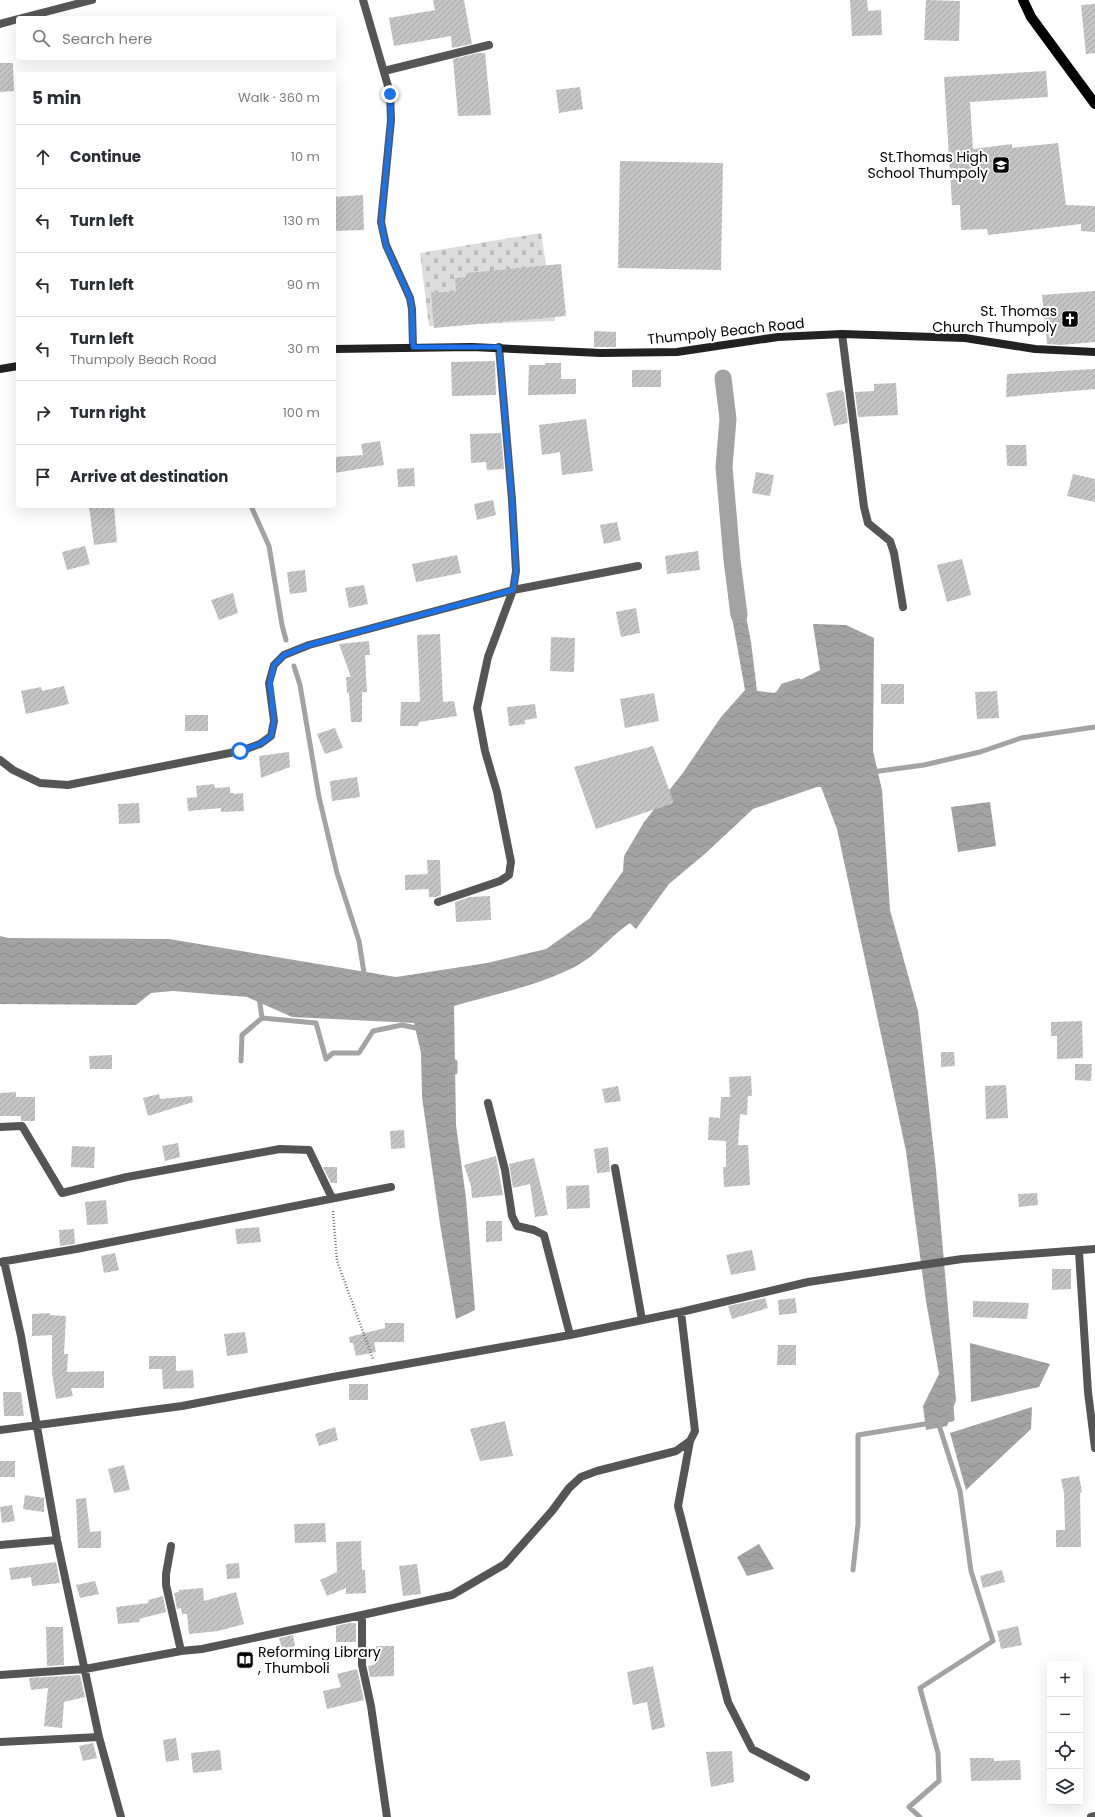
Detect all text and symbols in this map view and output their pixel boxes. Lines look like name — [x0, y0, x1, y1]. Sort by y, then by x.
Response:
search box — [16, 16, 336, 60]
icon: search — [30, 27, 52, 49]
text: Search here — [62, 28, 152, 49]
route end — [381, 85, 399, 103]
text: 5 min — [32, 86, 81, 110]
text: Walk · 360 m — [238, 88, 320, 107]
icon: ahead — [32, 146, 54, 168]
text: Continue — [70, 146, 141, 167]
text: 10 m — [291, 147, 320, 166]
place label: St.Thomas High School Thumpoly — [868, 147, 988, 183]
school or university icon: St.Thomas High School Thumpoly — [991, 155, 1011, 175]
icon: left — [32, 210, 54, 232]
text: Turn left — [70, 210, 134, 231]
text: 130 m — [283, 211, 320, 230]
icon: left — [32, 274, 54, 296]
text: Turn left — [70, 274, 134, 295]
text: 90 m — [287, 275, 320, 294]
place label: St. Thomas Church Thumpoly — [932, 301, 1057, 337]
church icon: St. Thomas Church Thumpoly — [1060, 309, 1080, 329]
street label: Thumpoly Beach Road — [647, 313, 805, 349]
text: Turn left — [70, 328, 134, 349]
icon: left — [32, 338, 54, 360]
text: 30 m — [287, 339, 320, 358]
text: Thumpoly Beach Road — [70, 350, 216, 369]
icon: right — [32, 402, 54, 424]
text: Turn right — [70, 402, 146, 423]
text: 100 m — [283, 403, 320, 422]
icon: arrive — [32, 466, 54, 488]
text: Arrive at destination — [70, 466, 228, 487]
route start — [231, 742, 249, 760]
place label: Reforming Library , Thumboli — [257, 1642, 381, 1678]
library icon: Reforming Library , Thumboli — [235, 1650, 255, 1670]
map controls — [1047, 1661, 1083, 1805]
button: + — [1047, 1661, 1083, 1697]
button: − — [1047, 1697, 1083, 1733]
button: locate — [1047, 1733, 1083, 1769]
button: layers — [1047, 1769, 1083, 1805]

